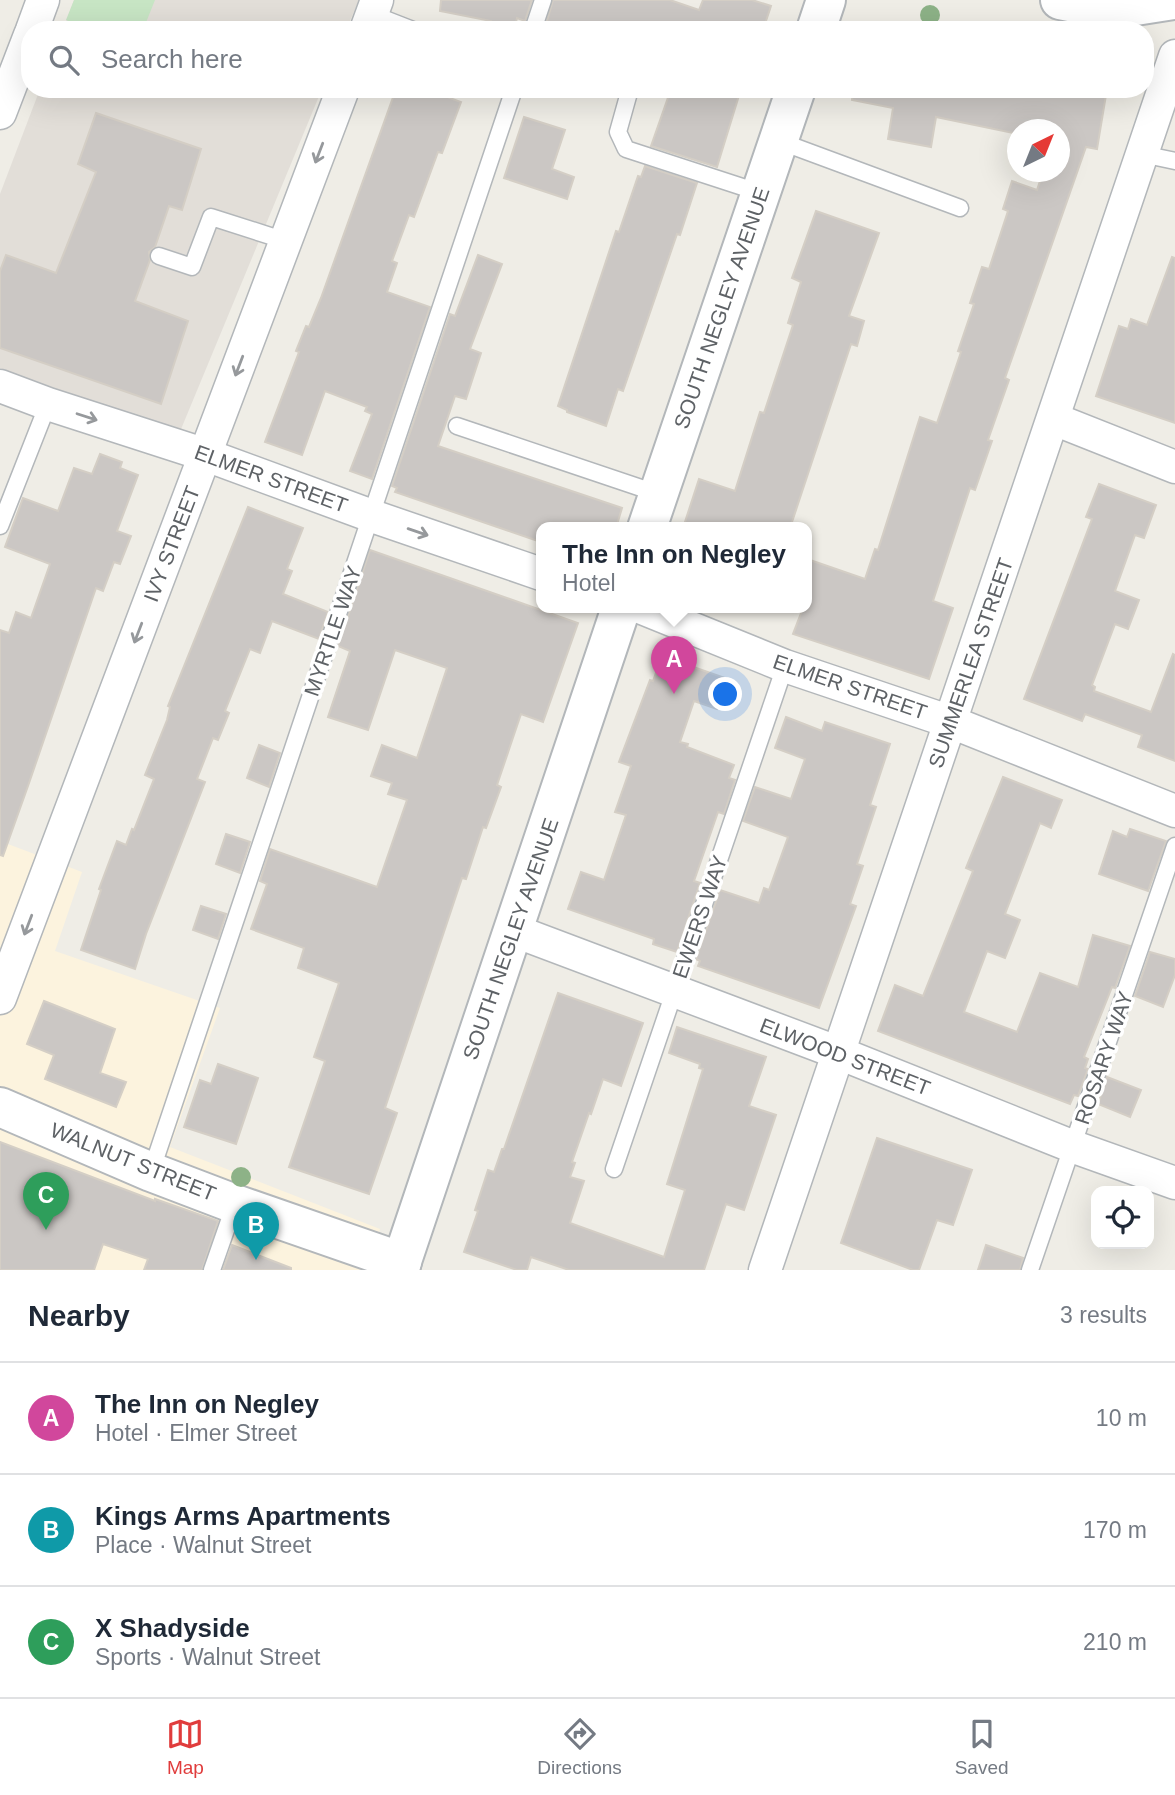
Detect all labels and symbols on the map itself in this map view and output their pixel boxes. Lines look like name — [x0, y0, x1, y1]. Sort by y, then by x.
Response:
north arrow — [1007, 119, 1070, 182]
one-way arrow — [312, 142, 325, 164]
street label: SOUTH NEGLEY AVENUE — [669, 184, 774, 431]
one-way arrow — [232, 354, 244, 376]
one-way arrow — [76, 412, 98, 424]
street label: ELMER STREET — [192, 440, 351, 517]
street label: IVY STREET — [139, 483, 204, 605]
one-way arrow — [407, 526, 429, 539]
street label: SUMMERLEA STREET — [924, 555, 1017, 771]
street label: MYRTLE WAY — [299, 563, 366, 699]
one-way arrow — [131, 622, 143, 644]
pin: A — [651, 636, 697, 694]
street label: ELMER STREET — [770, 649, 930, 724]
your location — [708, 677, 742, 711]
street label: SOUTH NEGLEY AVENUE — [458, 815, 563, 1062]
street label: EWERS WAY — [668, 852, 731, 981]
one-way arrow — [20, 913, 33, 935]
street label: ROSARY WAY — [1070, 988, 1137, 1127]
street label: ELWOOD STREET — [757, 1013, 934, 1100]
street label: WALNUT STREET — [47, 1118, 219, 1205]
pin: C — [23, 1172, 69, 1230]
pin: B — [233, 1202, 279, 1260]

